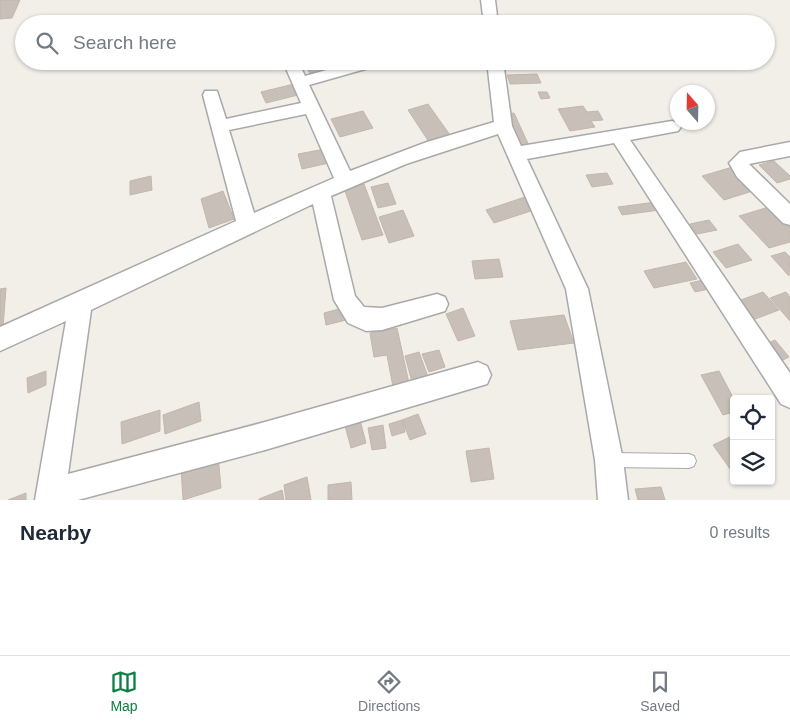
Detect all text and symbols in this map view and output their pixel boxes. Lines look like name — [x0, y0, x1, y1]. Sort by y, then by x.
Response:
search box — [15, 15, 775, 70]
icon: search — [33, 29, 61, 57]
text: Search here — [73, 32, 177, 53]
north arrow — [670, 85, 715, 130]
map controls — [730, 395, 775, 485]
button: locate — [730, 395, 775, 440]
button: layers — [730, 440, 775, 485]
text: Nearby — [20, 521, 91, 544]
text: 0 results — [710, 524, 770, 541]
tab: Map — [110, 668, 138, 714]
tab: Directions — [358, 668, 420, 714]
tab: Saved — [640, 668, 680, 714]

